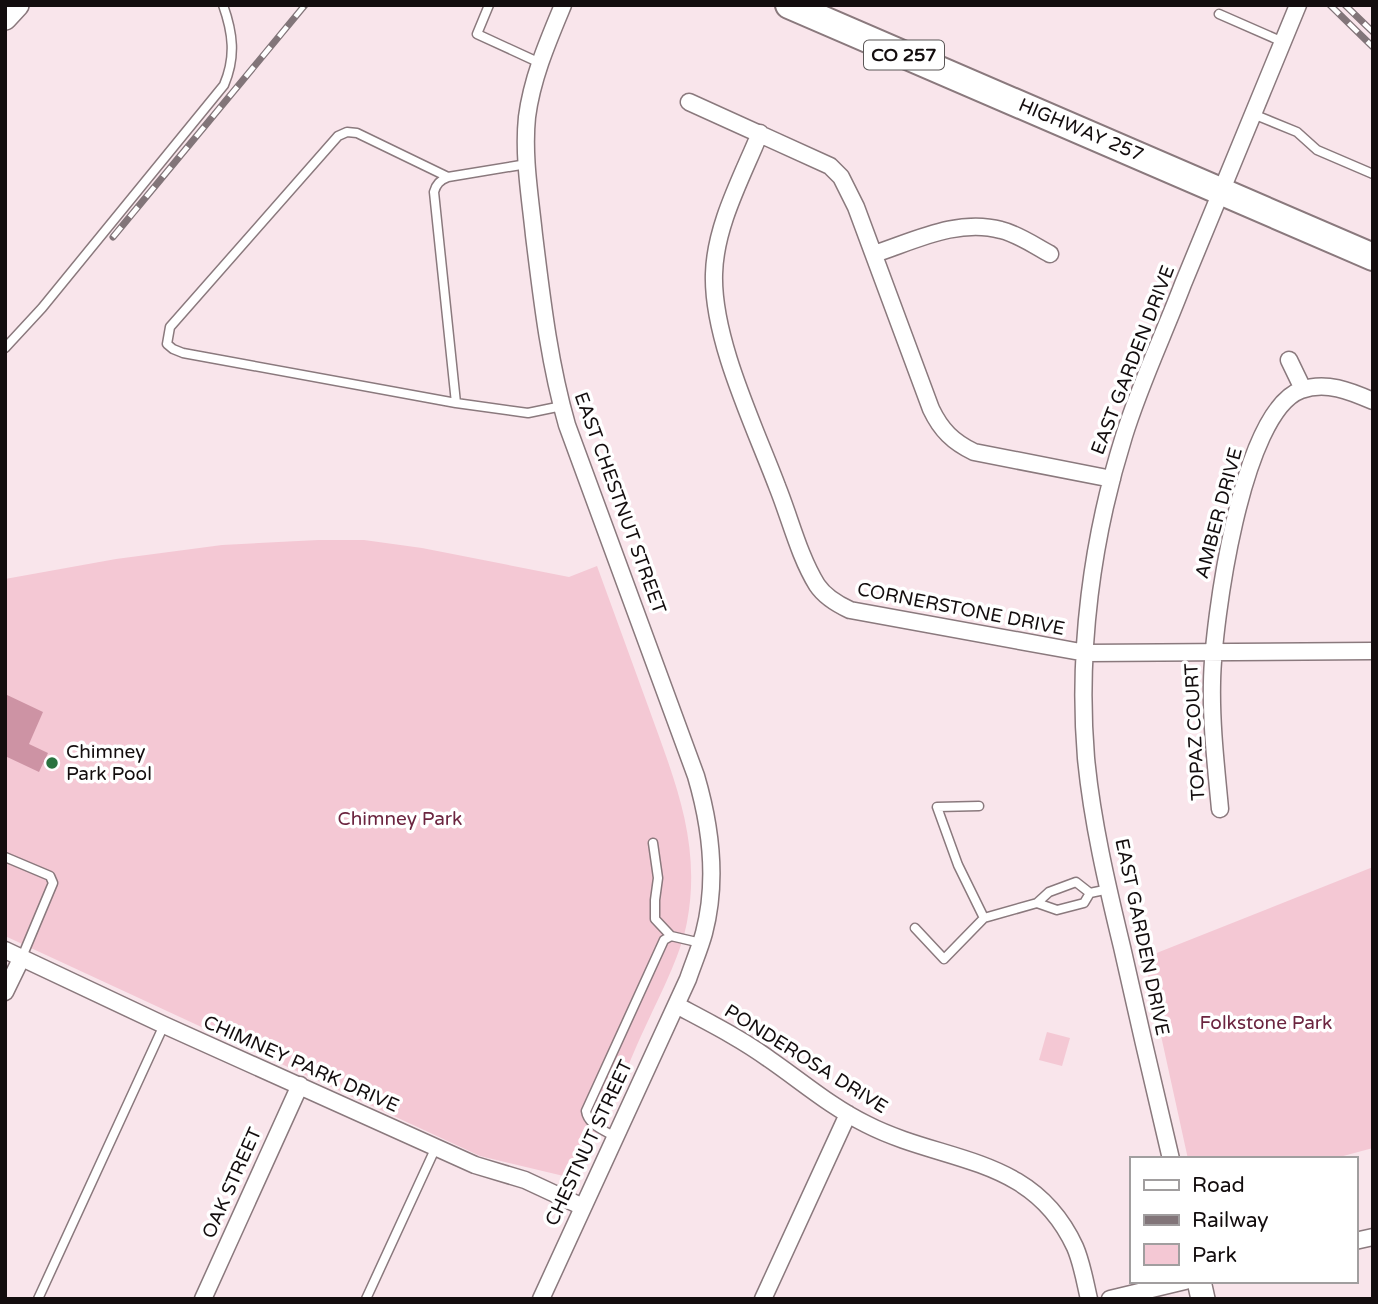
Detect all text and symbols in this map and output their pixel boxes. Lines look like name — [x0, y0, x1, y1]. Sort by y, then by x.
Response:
road number: CO 257 — [864, 40, 944, 70]
street label: HIGHWAY 257 — [1015, 94, 1147, 166]
street label: EAST GARDEN DRIVE — [1087, 262, 1179, 458]
street label: EAST CHESTNUT STREET — [570, 389, 671, 617]
street label: AMBER DRIVE — [1191, 445, 1247, 581]
street label: CORNERSTONE DRIVE — [855, 578, 1067, 640]
street label: TOPAZ COURT — [1180, 662, 1210, 801]
place label: Chimney Park Pool — [66, 741, 152, 785]
marker: Chimney Park Pool — [44, 755, 60, 771]
park label: Chimney Park — [338, 808, 462, 830]
street label: EAST GARDEN DRIVE — [1110, 836, 1174, 1038]
street label: PONDEROSA DRIVE — [720, 1000, 892, 1118]
street label: CHIMNEY PARK DRIVE — [200, 1011, 402, 1117]
park label: Folkstone Park — [1200, 1012, 1332, 1034]
street label: CHESTNUT STREET — [541, 1056, 637, 1229]
street label: OAK STREET — [198, 1124, 266, 1242]
legend — [1130, 1157, 1357, 1283]
text: Road — [1192, 1173, 1245, 1198]
text: Railway — [1192, 1208, 1269, 1233]
text: Park — [1192, 1243, 1237, 1268]

